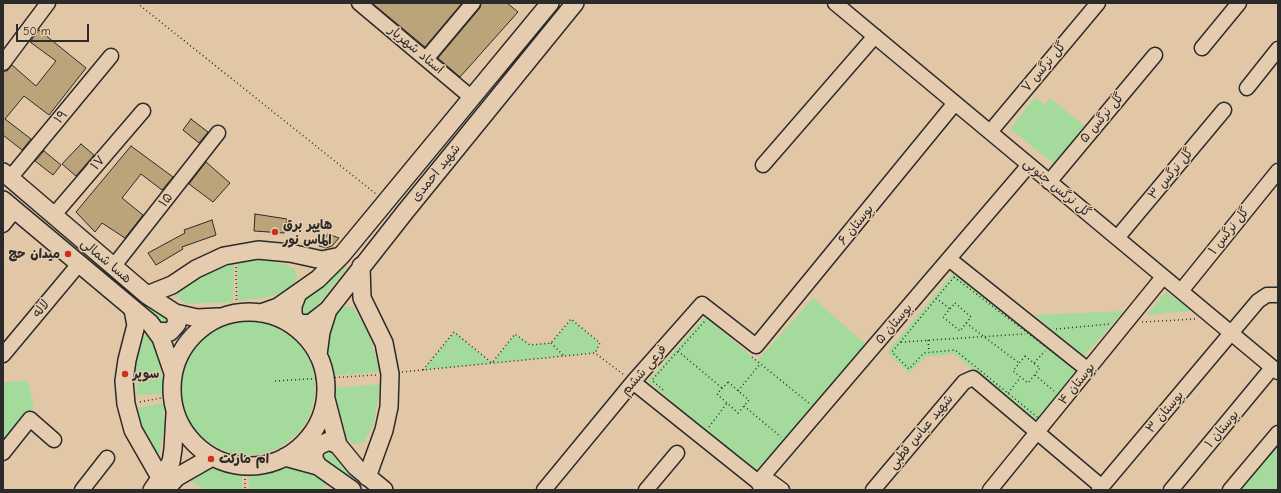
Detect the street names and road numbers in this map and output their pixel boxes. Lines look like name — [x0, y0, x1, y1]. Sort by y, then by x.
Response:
street label: استاد شهریار — [385, 23, 447, 77]
street label: گل نرگس ۷ — [1018, 39, 1070, 95]
street label: گل نرگس ۵ — [1077, 90, 1127, 146]
street label: ۱۹ — [51, 107, 71, 127]
street label: شهید احمدی — [408, 141, 464, 205]
street label: گل نرگس ۳ — [1145, 145, 1197, 203]
street label: ۱۷ — [88, 153, 108, 173]
street label: گل نرگس جنوبی — [1020, 155, 1094, 221]
street label: ۱۵ — [156, 190, 176, 210]
street label: بوستان ۶ — [835, 202, 877, 248]
street label: گل نرگس ۱ — [1205, 204, 1253, 258]
street label: هسا شمالی — [77, 235, 135, 287]
street label: لاله — [29, 297, 53, 321]
street label: بوستان ۵ — [872, 300, 916, 348]
street label: فرعی ششم — [618, 342, 670, 398]
street label: بوستان ۴ — [1055, 360, 1099, 408]
street label: بوستان ۳ — [1143, 388, 1187, 436]
street label: شهید عباس قطبی — [885, 391, 957, 473]
street label: بوستان ۱ — [1202, 407, 1242, 451]

